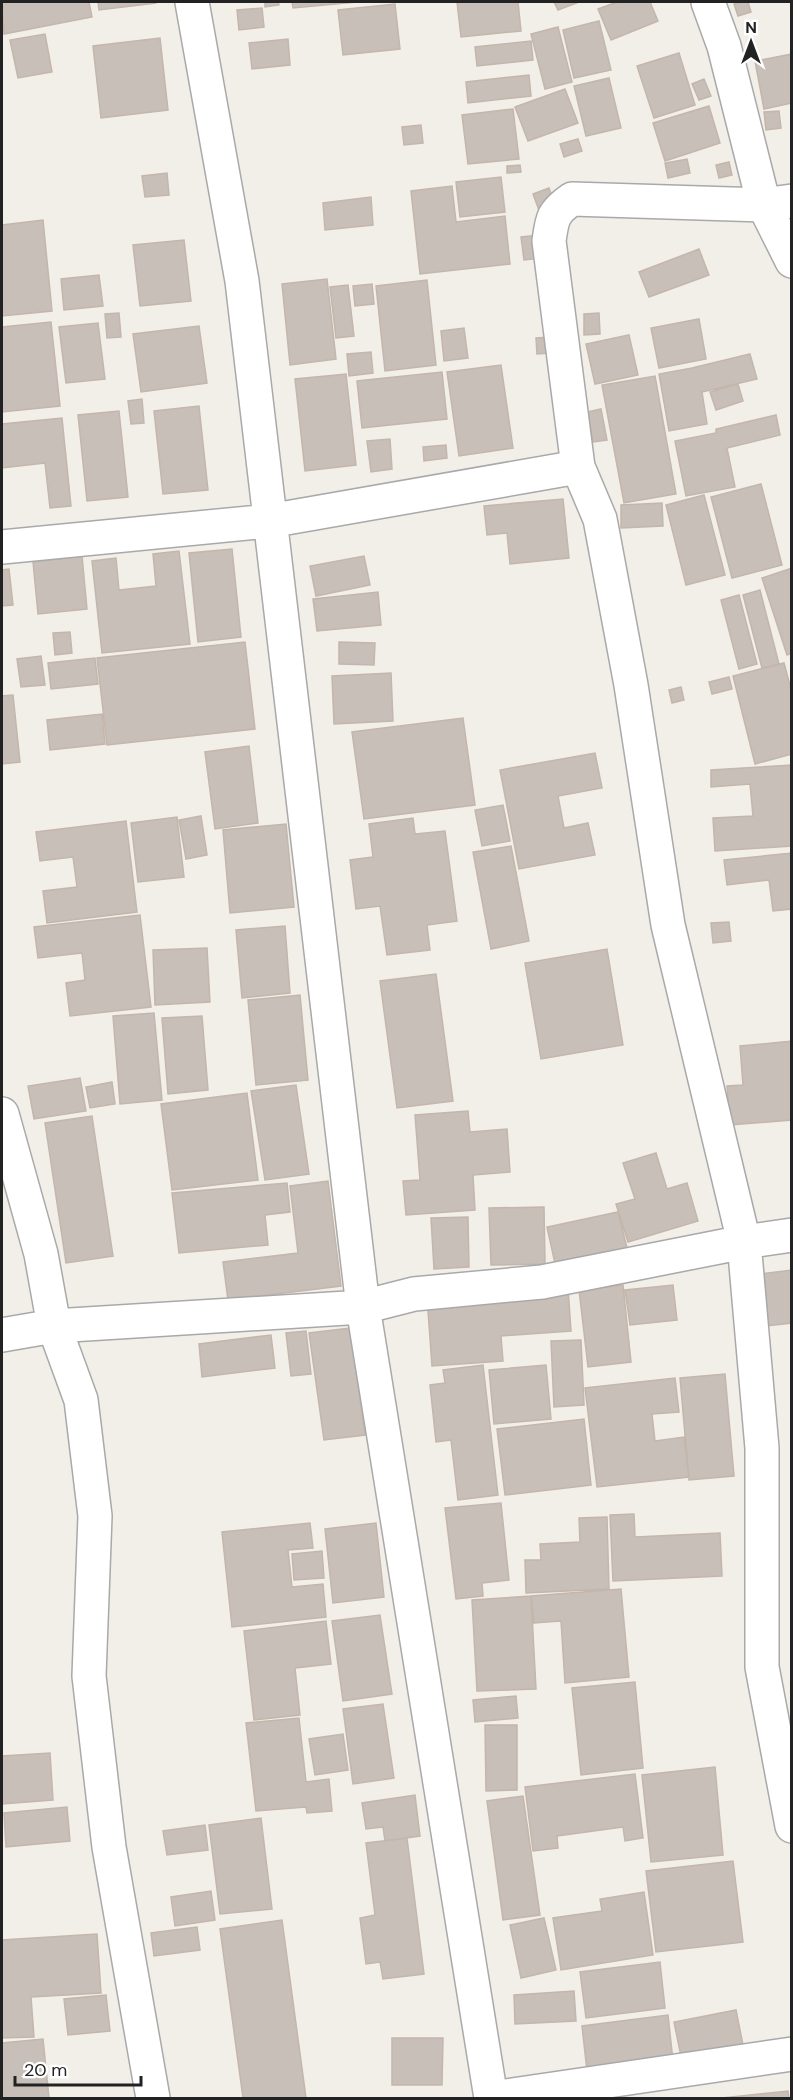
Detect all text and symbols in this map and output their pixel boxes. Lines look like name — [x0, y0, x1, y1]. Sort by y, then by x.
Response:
north arrow — [721, 12, 781, 72]
text: N — [745, 17, 757, 38]
scale bar — [15, 2049, 141, 2087]
text: 20 m — [24, 2058, 67, 2082]

